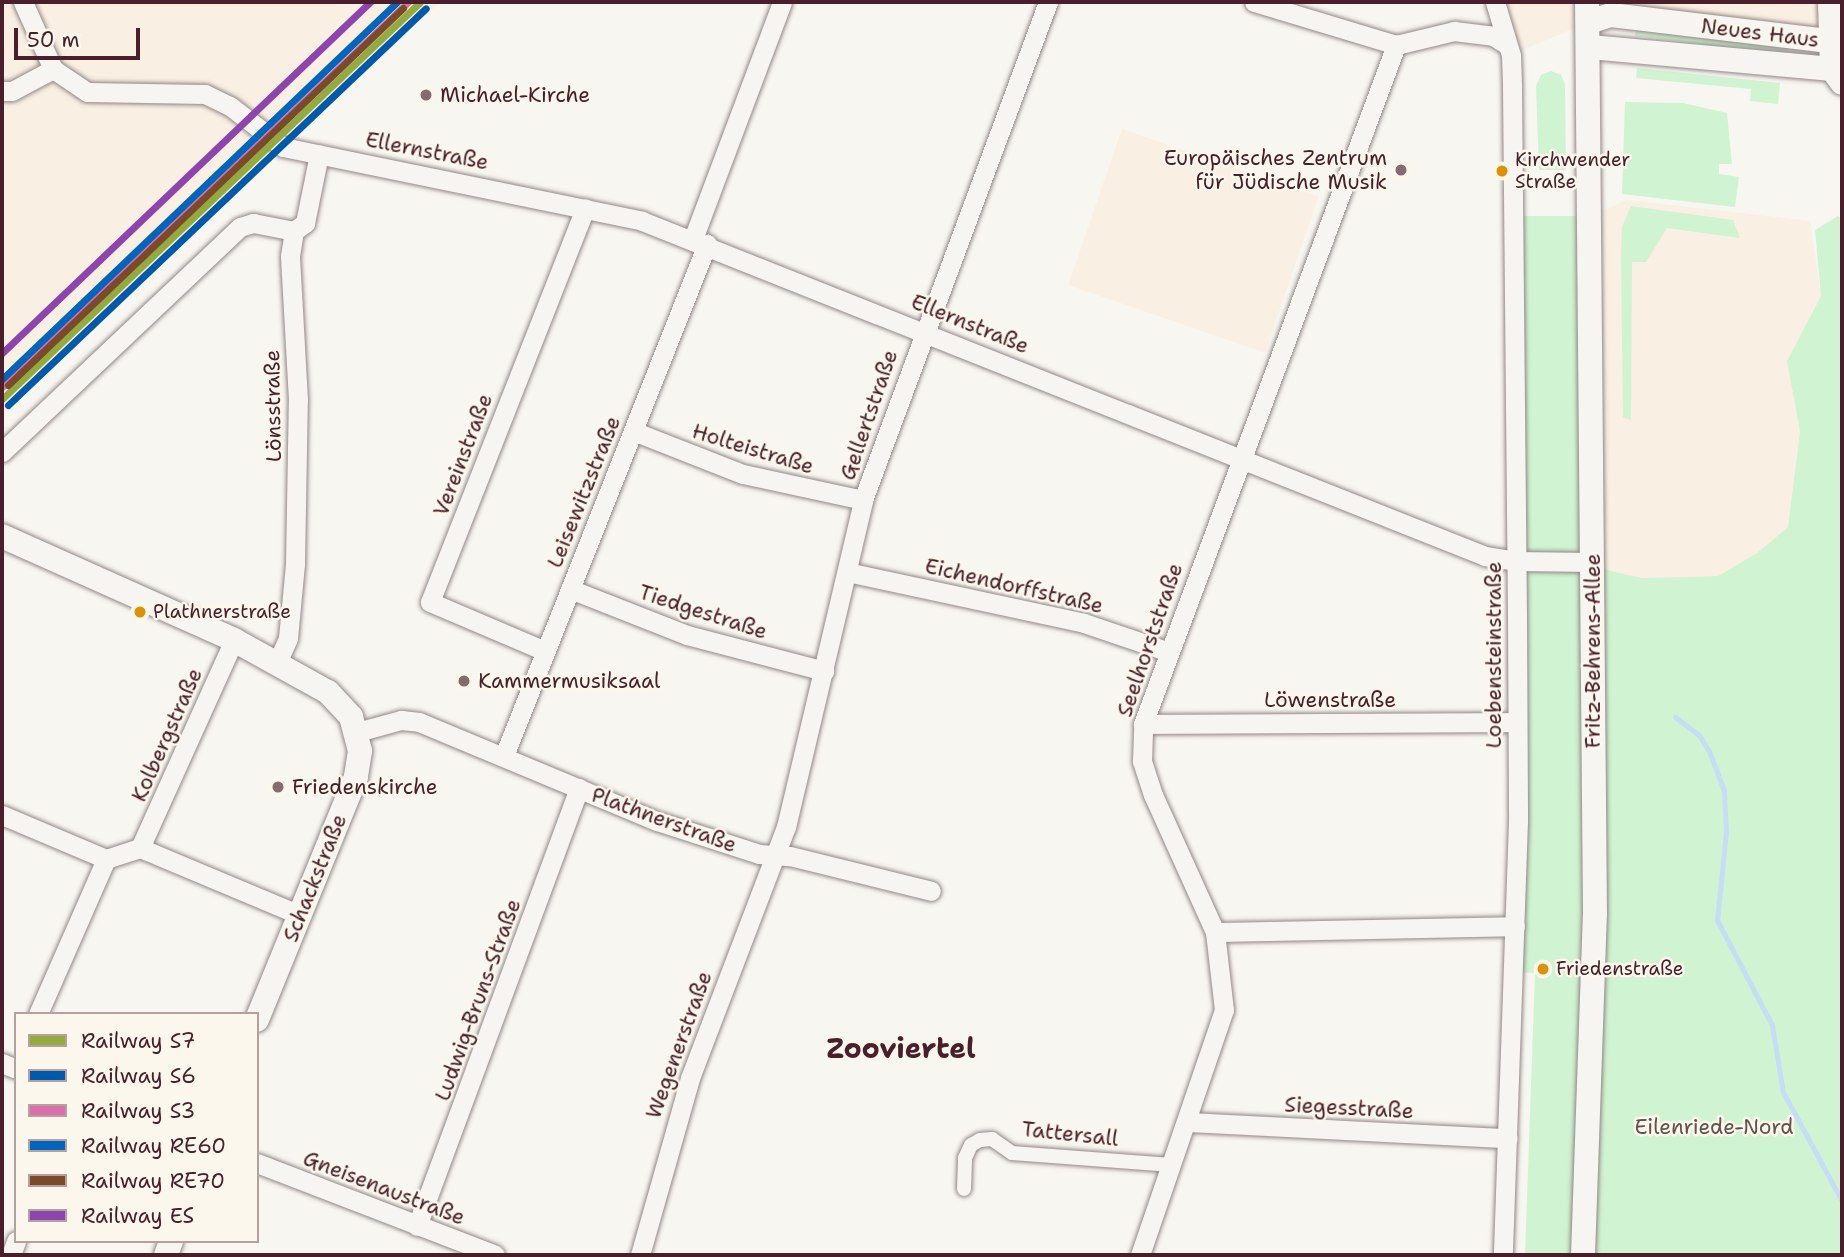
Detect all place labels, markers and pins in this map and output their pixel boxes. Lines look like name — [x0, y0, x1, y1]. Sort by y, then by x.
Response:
place label: Michael-Kirche — [440, 82, 590, 108]
marker: Michael-Kirche — [418, 87, 434, 103]
place label: Europäisches Zentrum für Jüdische Musik — [1164, 145, 1387, 195]
place label: Kirchwender Straße — [1515, 149, 1630, 193]
marker: Europäisches Zentrum für Jüdische Musik — [1393, 162, 1409, 178]
marker: Kirchwender Straße — [1495, 164, 1509, 178]
place label: Plathnerstraße — [153, 601, 291, 623]
marker: Plathnerstraße — [133, 605, 147, 619]
place label: Kammermusiksaal — [478, 668, 660, 694]
marker: Kammermusiksaal — [456, 673, 472, 689]
place label: Friedenskirche — [292, 774, 438, 800]
marker: Friedenskirche — [270, 779, 286, 795]
place label: Friedenstraße — [1556, 958, 1684, 980]
marker: Friedenstraße — [1536, 962, 1550, 976]

